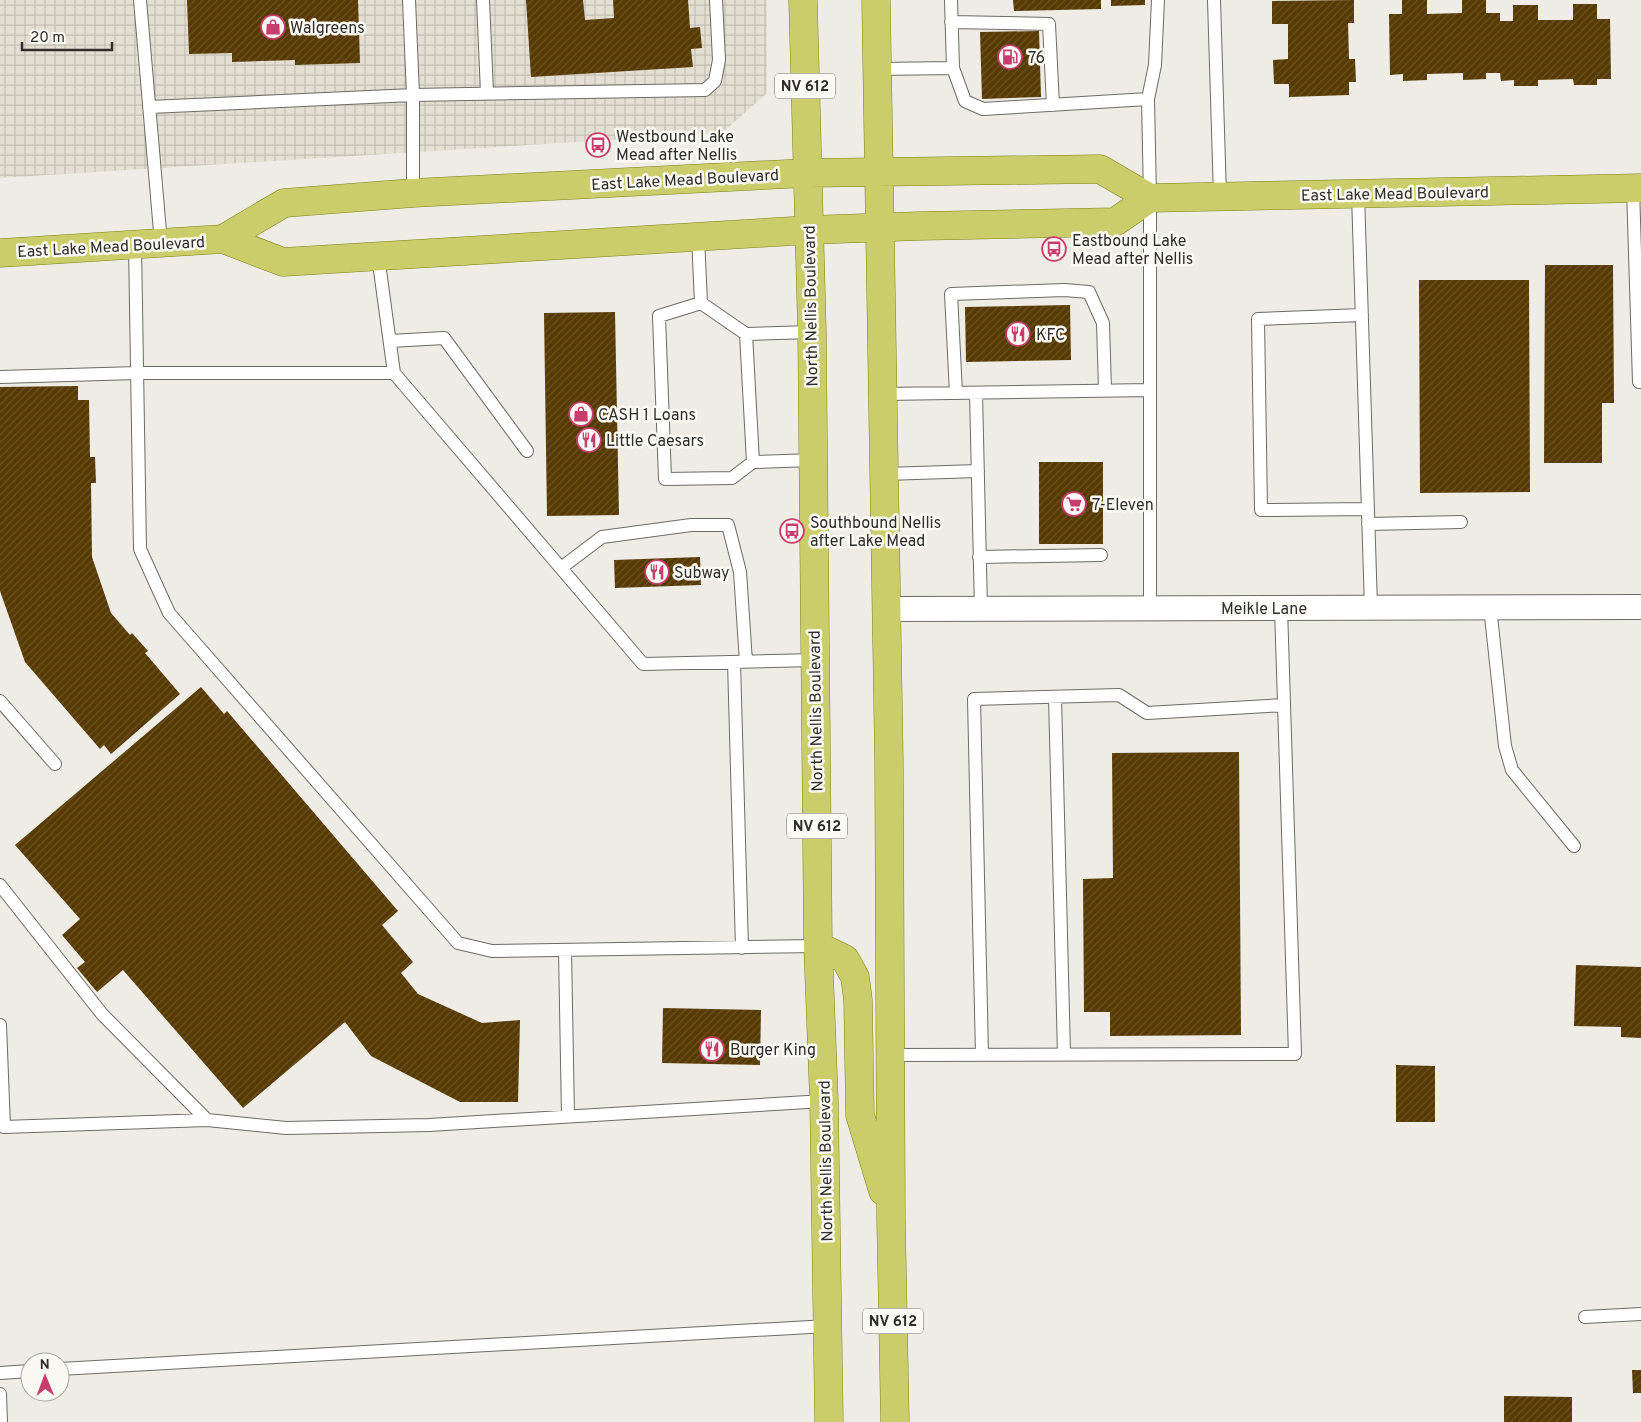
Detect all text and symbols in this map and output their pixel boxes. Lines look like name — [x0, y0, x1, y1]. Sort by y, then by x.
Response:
shop icon: Walgreens — [260, 14, 286, 40]
place label: Walgreens — [290, 19, 365, 39]
scale bar — [22, 20, 112, 52]
text: 20 m — [30, 29, 65, 48]
fuel station icon: 76 — [997, 44, 1023, 70]
place label: 76 — [1028, 49, 1045, 69]
road number: NV 612 — [775, 74, 835, 98]
place label: Westbound Lake Mead after Nellis — [616, 128, 737, 166]
bus stop icon: Westbound Lake Mead after Nellis — [585, 132, 611, 158]
street label: East Lake Mead Boulevard — [591, 166, 780, 196]
street label: East Lake Mead Boulevard — [1301, 183, 1489, 207]
street label: North Nellis Boulevard — [801, 225, 823, 387]
place label: Eastbound Lake Mead after Nellis — [1072, 232, 1193, 270]
street label: East Lake Mead Boulevard — [17, 233, 206, 263]
bus stop icon: Eastbound Lake Mead after Nellis — [1041, 236, 1067, 262]
restaurant icon: KFC — [1005, 321, 1031, 347]
place label: KFC — [1036, 326, 1065, 346]
shop icon: CASH 1 Loans — [568, 401, 594, 427]
place label: CASH 1 Loans — [598, 406, 696, 426]
restaurant icon: Little Caesars — [576, 427, 602, 453]
place label: Little Caesars — [606, 432, 704, 452]
supermarket icon: 7-Eleven — [1061, 491, 1087, 517]
place label: 7-Eleven — [1092, 496, 1154, 516]
place label: Southbound Nellis after Lake Mead — [810, 514, 941, 552]
bus stop icon: Southbound Nellis after Lake Mead — [779, 518, 805, 544]
restaurant icon: Subway — [644, 559, 670, 585]
place label: Subway — [674, 564, 730, 584]
street label: Meikle Lane — [1221, 600, 1307, 620]
street label: North Nellis Boulevard — [806, 630, 828, 792]
road number: NV 612 — [787, 814, 847, 838]
restaurant icon: Burger King — [699, 1036, 725, 1062]
place label: Burger King — [730, 1041, 816, 1061]
street label: North Nellis Boulevard — [816, 1080, 838, 1242]
road number: NV 612 — [863, 1308, 923, 1334]
north arrow — [20, 1352, 70, 1402]
text: N — [40, 1357, 50, 1374]

